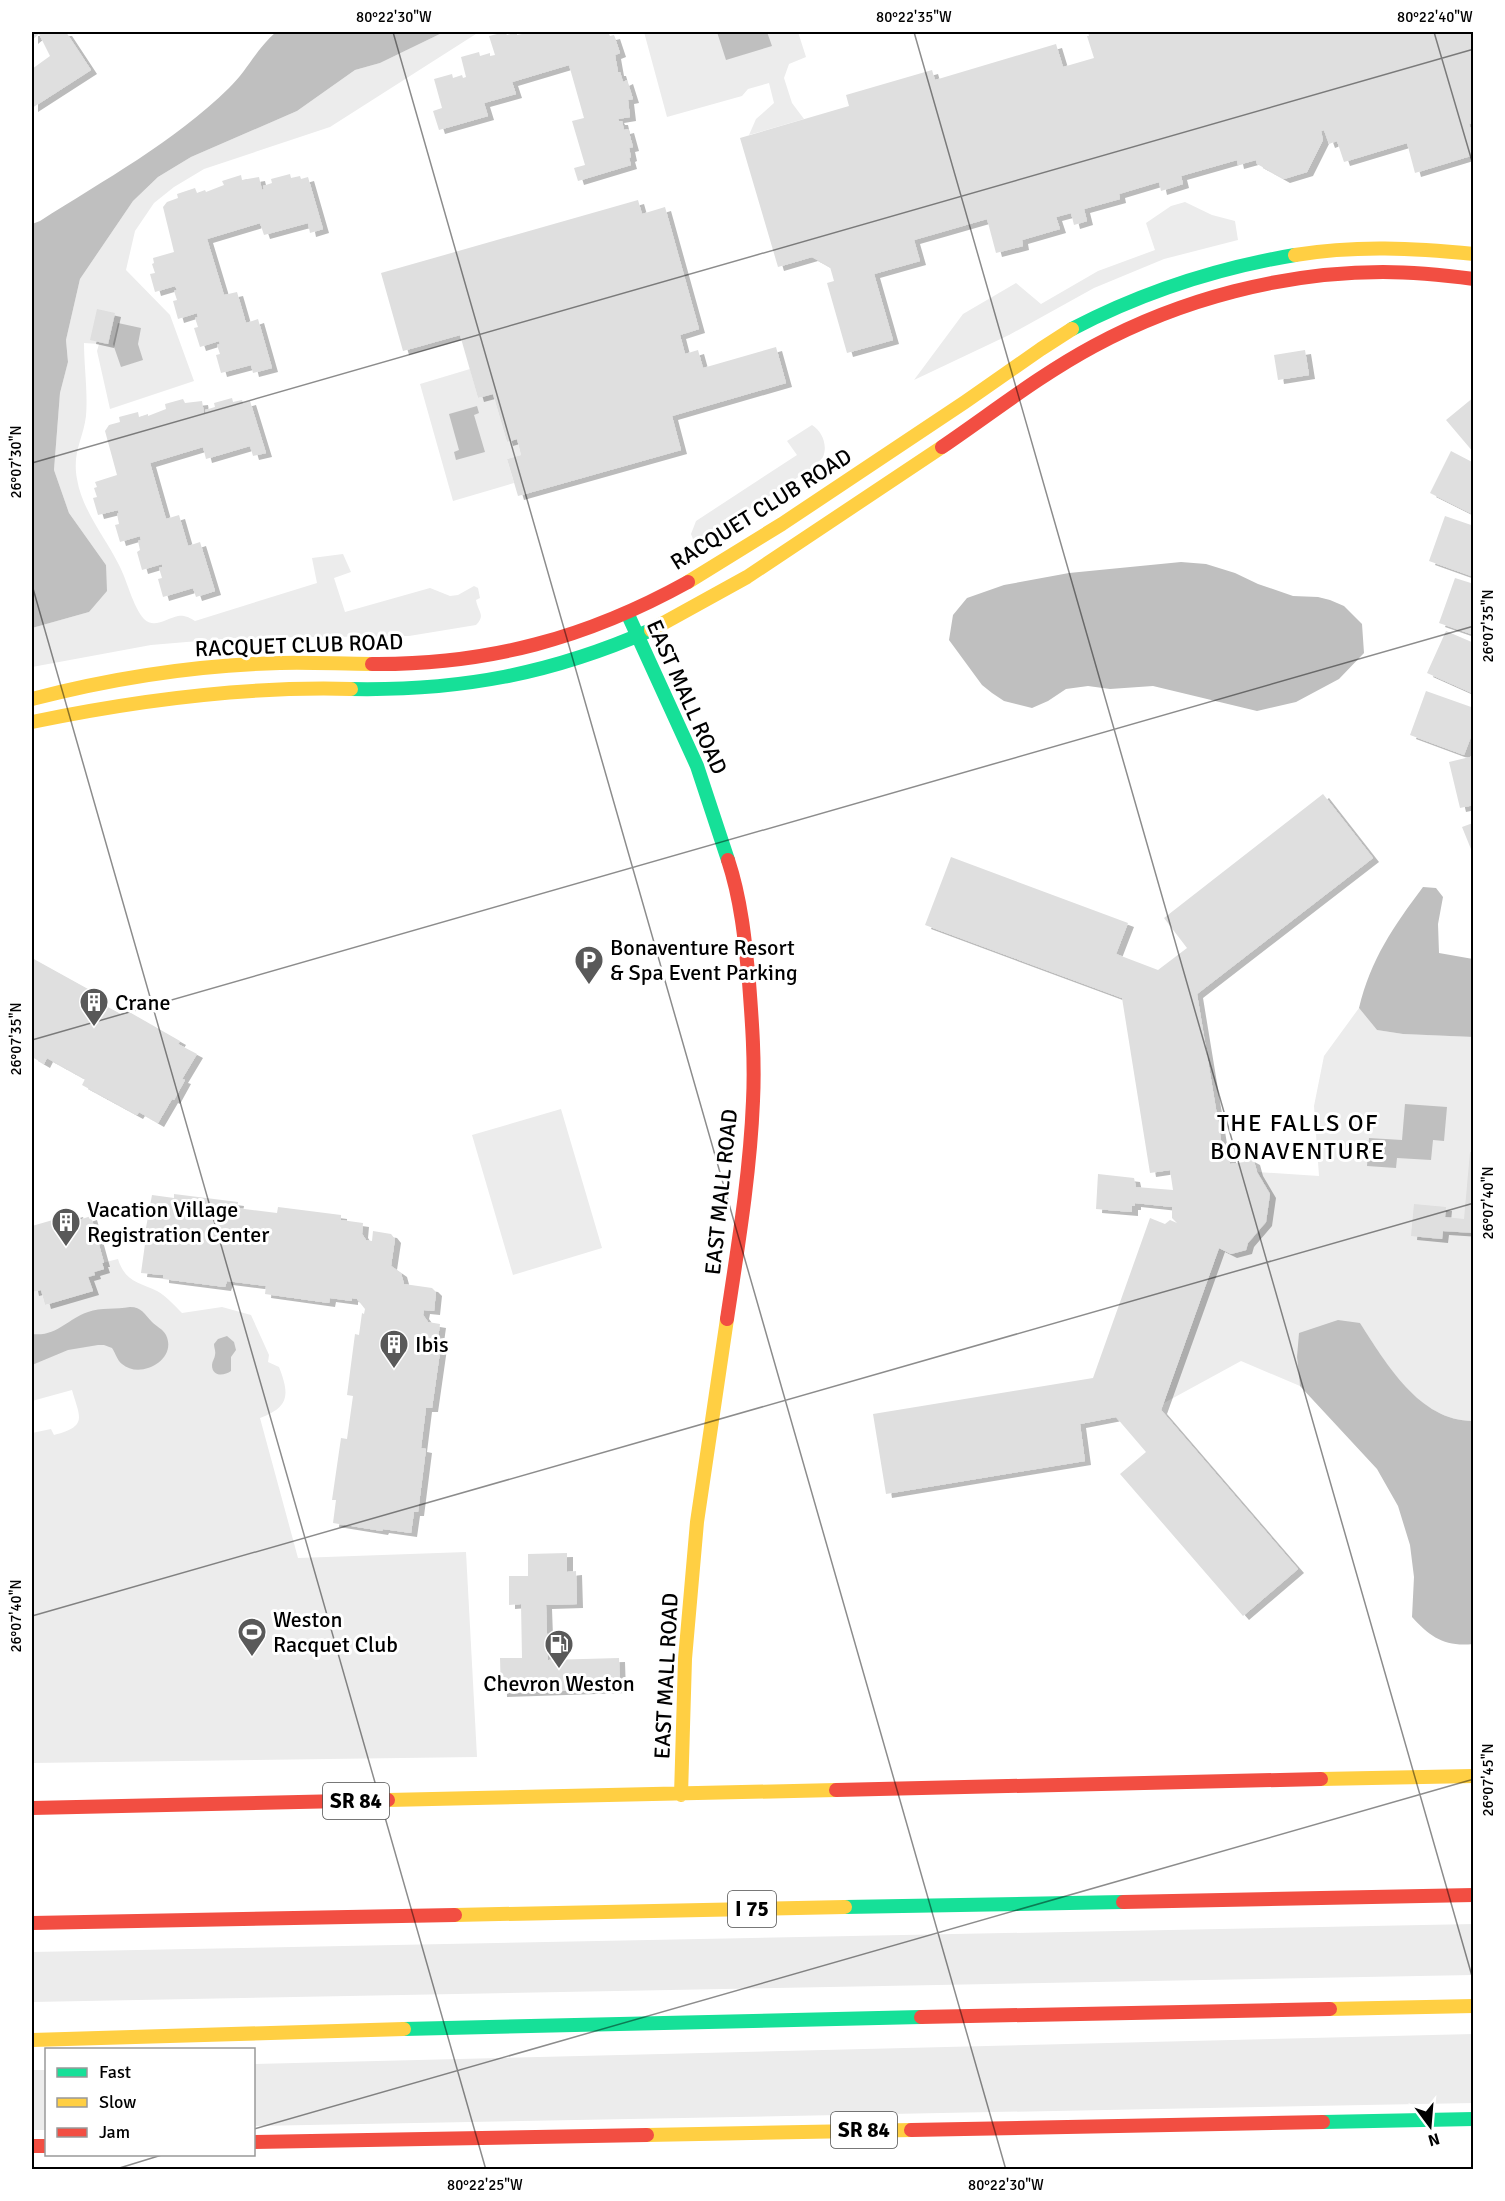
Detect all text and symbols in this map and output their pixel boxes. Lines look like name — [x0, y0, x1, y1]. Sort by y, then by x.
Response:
text: 80°22'30"W — [356, 8, 432, 26]
text: 80°22'35"W — [876, 8, 952, 26]
text: 80°22'40"W — [1397, 8, 1473, 26]
text: 26°07'30"N — [7, 425, 25, 499]
street label: RACQUET CLUB ROAD — [665, 442, 857, 576]
text: 26°07'35"N — [1479, 589, 1497, 663]
street label: EAST MALL ROAD — [641, 615, 733, 779]
street label: RACQUET CLUB ROAD — [194, 628, 404, 662]
place label: Bonaventure Resort & Spa Event Parking — [610, 934, 798, 986]
parking icon: Bonaventure Resort & Spa Event Parking — [573, 944, 605, 986]
building icon: Crane — [78, 986, 110, 1028]
place label: Crane — [115, 989, 170, 1016]
text: 26°07'35"N — [7, 1002, 25, 1076]
street label: EAST MALL ROAD — [699, 1108, 743, 1276]
district label: THE FALLS OF BONAVENTURE — [1210, 1108, 1386, 1166]
text: 26°07'40"N — [1479, 1166, 1497, 1240]
place label: Vacation Village Registration Center — [87, 1196, 269, 1248]
building icon: Vacation Village Registration Center — [50, 1206, 82, 1248]
building icon: Ibis — [378, 1328, 410, 1370]
place label: Ibis — [415, 1331, 449, 1358]
text: 26°07'40"N — [7, 1579, 25, 1653]
street label: EAST MALL ROAD — [648, 1592, 684, 1760]
place label: Weston Racquet Club — [273, 1606, 398, 1658]
sports icon: Weston Racquet Club — [236, 1616, 268, 1658]
fuel station icon: Chevron Weston — [543, 1628, 575, 1670]
place label: Chevron Weston — [483, 1670, 635, 1697]
text: 26°07'45"N — [1479, 1743, 1497, 1817]
road number: SR 84 — [323, 1783, 389, 1819]
road number: I 75 — [728, 1891, 776, 1927]
legend — [45, 2048, 255, 2156]
text: Fast — [99, 2061, 131, 2083]
text: Slow — [99, 2091, 136, 2113]
north arrow — [1400, 2096, 1460, 2156]
road number: SR 84 — [831, 2112, 897, 2148]
text: Jam — [99, 2121, 130, 2143]
text: N — [1426, 2128, 1442, 2151]
text: 80°22'25"W — [447, 2176, 523, 2194]
text: 80°22'30"W — [968, 2176, 1044, 2194]

